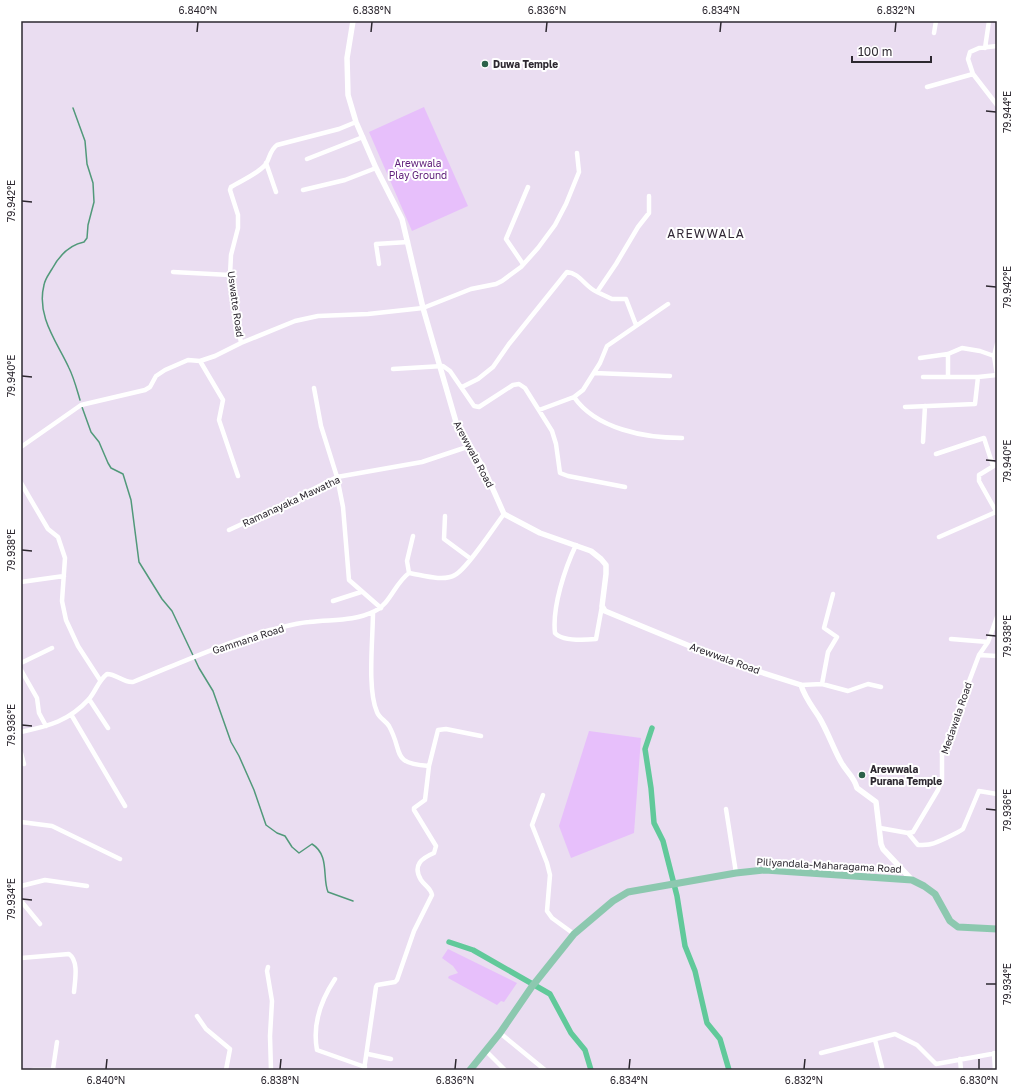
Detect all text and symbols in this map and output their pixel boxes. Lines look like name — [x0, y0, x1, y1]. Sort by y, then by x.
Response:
text: 6.840°N — [179, 4, 217, 16]
text: 6.838°N — [353, 4, 391, 16]
text: 6.836°N — [528, 4, 566, 16]
text: 6.834°N — [702, 4, 740, 16]
text: 6.832°N — [877, 4, 915, 16]
scale bar — [852, 38, 931, 64]
text: 100 m — [858, 44, 892, 59]
place label: Duwa Temple — [493, 58, 558, 70]
marker: Duwa Temple — [480, 59, 490, 69]
text: 79.944°E — [1001, 91, 1013, 133]
park label: Arewwala Play Ground — [389, 157, 447, 181]
text: 79.942°E — [5, 180, 17, 222]
district label: AREWWALA — [667, 226, 745, 241]
text: 79.942°E — [1001, 266, 1013, 308]
street label: Uswatte Road — [225, 270, 247, 338]
text: 79.940°E — [5, 355, 17, 397]
street label: Arewwala Road — [451, 419, 497, 489]
text: 79.940°E — [1001, 440, 1013, 482]
street label: Ramanayaka Mawatha — [240, 473, 342, 529]
text: 79.938°E — [5, 529, 17, 571]
text: 79.938°E — [1001, 615, 1013, 657]
street label: Gammana Road — [211, 622, 285, 656]
street label: Arewwala Road — [688, 640, 762, 676]
street label: Medawala Road — [938, 680, 974, 756]
text: 79.936°E — [5, 704, 17, 746]
place label: Arewwala Purana Temple — [870, 763, 942, 787]
marker: Arewwala Purana Temple — [857, 770, 867, 780]
text: 79.936°E — [1001, 789, 1013, 831]
street label: Piliyandala-Maharagama Road — [756, 855, 902, 875]
text: 79.934°E — [5, 878, 17, 920]
text: 79.934°E — [1001, 963, 1013, 1005]
text: 6.840°N — [87, 1074, 125, 1086]
text: 6.838°N — [261, 1074, 299, 1086]
text: 6.836°N — [436, 1074, 474, 1086]
text: 6.834°N — [610, 1074, 648, 1086]
text: 6.832°N — [785, 1074, 823, 1086]
text: 6.830°N — [960, 1074, 998, 1086]

